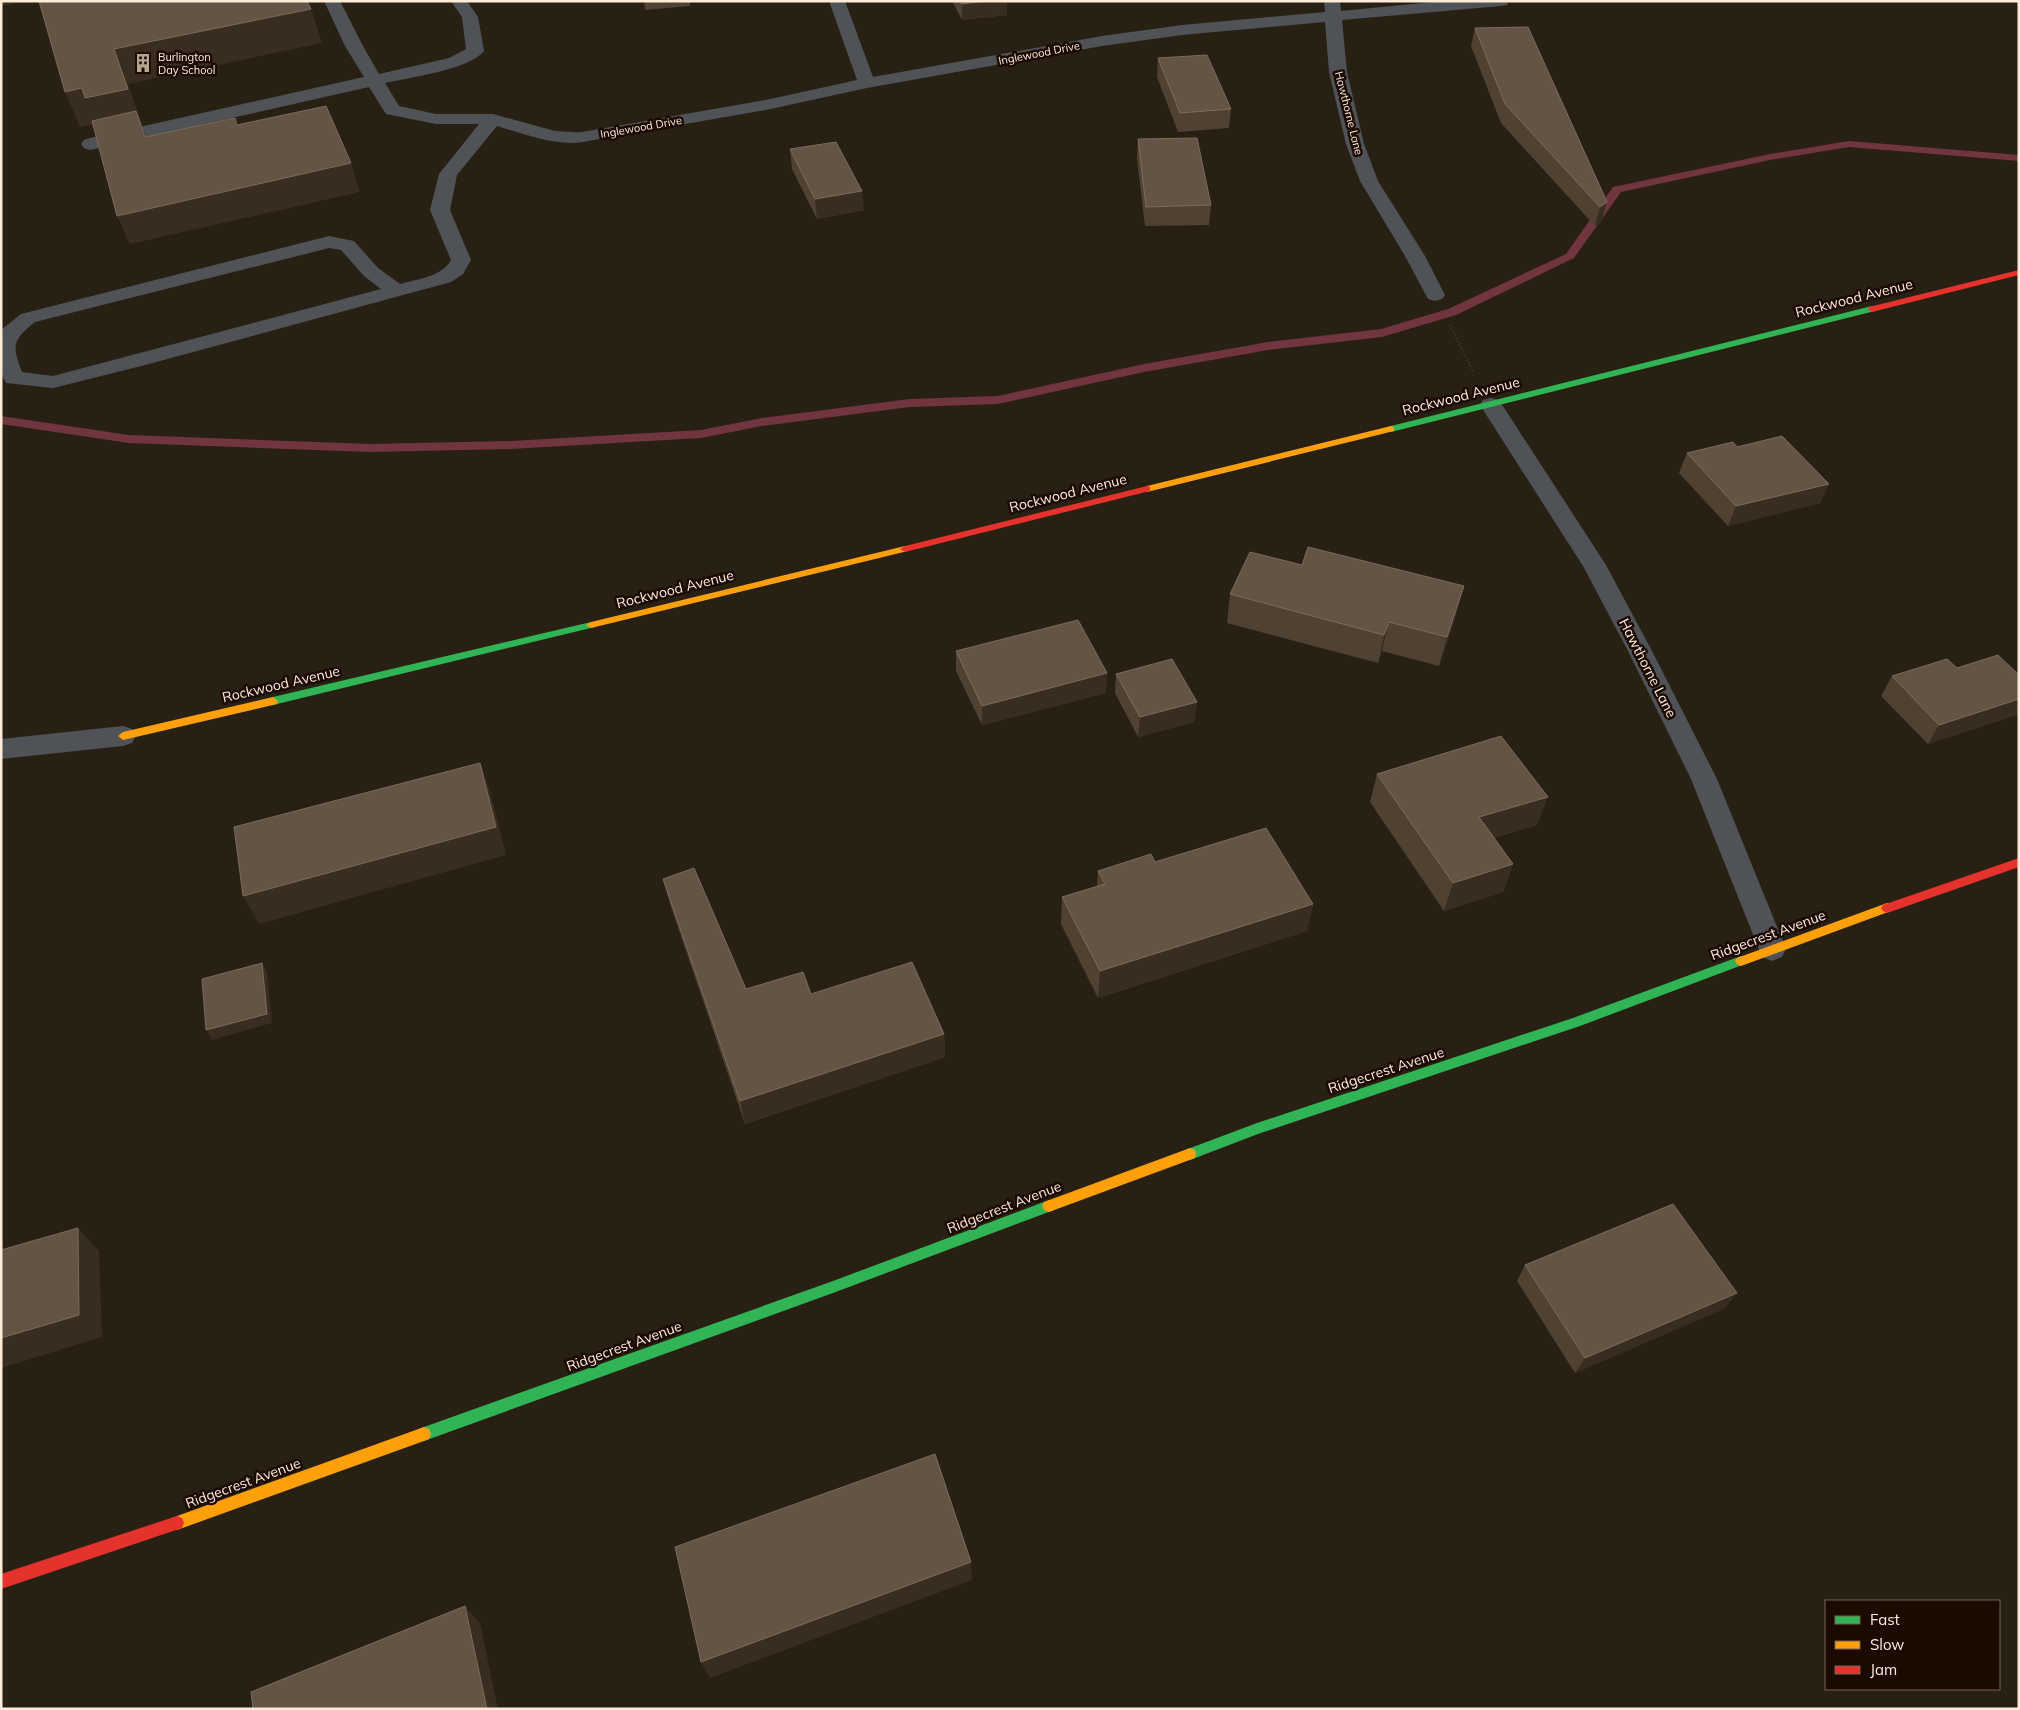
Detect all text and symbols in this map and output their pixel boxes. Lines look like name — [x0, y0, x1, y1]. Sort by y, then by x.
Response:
street label: Inglewood Drive — [997, 38, 1081, 68]
place label: Burlington Day School — [158, 50, 215, 77]
building icon: Burlington Day School — [132, 52, 154, 74]
street label: Hawthorne Lane — [1332, 70, 1366, 156]
street label: Inglewood Drive — [599, 113, 683, 141]
street label: Rockwood Avenue — [1793, 275, 1915, 321]
street label: Rockwood Avenue — [1400, 373, 1522, 419]
street label: Rockwood Avenue — [1007, 470, 1129, 516]
street label: Rockwood Avenue — [614, 566, 736, 612]
street label: Hawthorne Lane — [1615, 615, 1681, 721]
street label: Rockwood Avenue — [220, 662, 342, 706]
street label: Ridgecrest Avenue — [1708, 906, 1828, 964]
street label: Ridgecrest Avenue — [1326, 1043, 1446, 1097]
street label: Ridgecrest Avenue — [944, 1177, 1064, 1237]
street label: Ridgecrest Avenue — [564, 1317, 684, 1375]
street label: Ridgecrest Avenue — [183, 1454, 303, 1512]
legend — [1825, 1600, 2000, 1690]
text: Fast — [1870, 1610, 1900, 1629]
text: Slow — [1870, 1635, 1904, 1654]
text: Jam — [1870, 1660, 1897, 1679]

